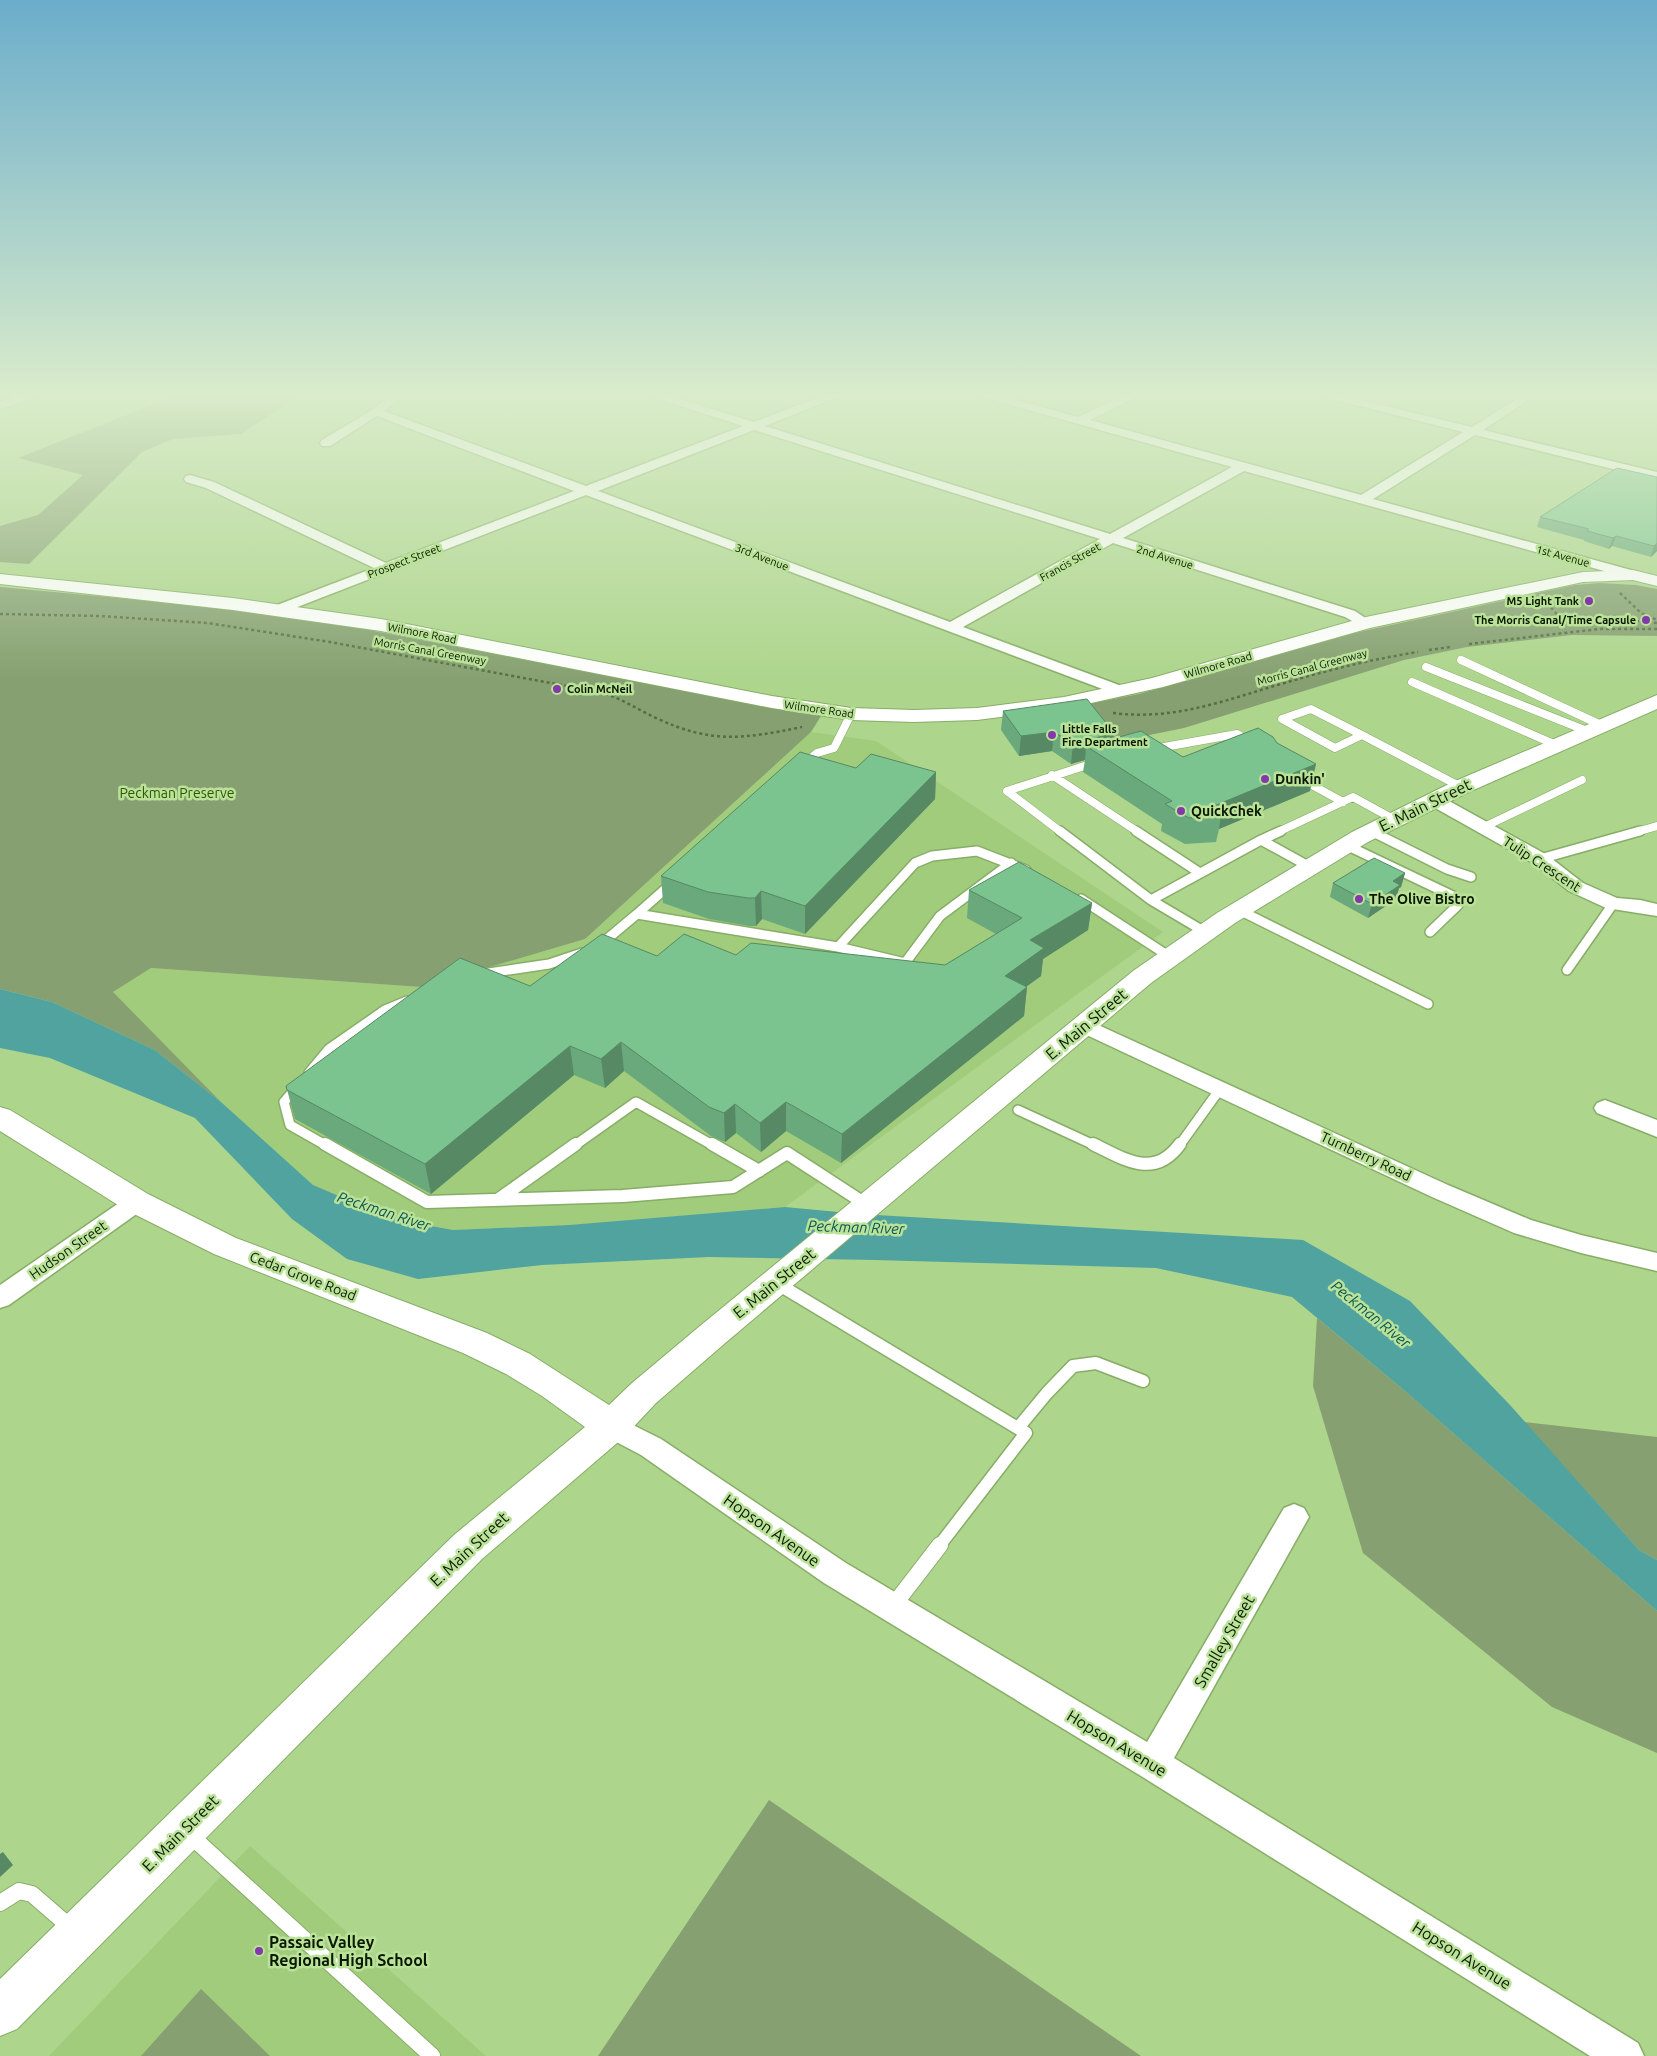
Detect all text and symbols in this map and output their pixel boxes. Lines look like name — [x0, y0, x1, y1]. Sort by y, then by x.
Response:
street label: Francis Street — [1038, 540, 1103, 584]
street label: Prospect Street — [366, 541, 443, 580]
street label: 3rd Avenue — [734, 541, 790, 573]
street label: 2nd Avenue — [1135, 543, 1195, 571]
street label: 1st Avenue — [1535, 543, 1591, 569]
place label: M5 Light Tank — [1507, 595, 1580, 607]
marker: M5 Light Tank — [1583, 595, 1595, 607]
place label: The Morris Canal/Time Capsule — [1474, 614, 1636, 626]
marker: The Morris Canal/Time Capsule — [1640, 614, 1652, 626]
street label: Wilmore Road — [387, 620, 457, 646]
street label: Morris Canal Greenway — [373, 635, 488, 667]
street label: Morris Canal Greenway — [1256, 646, 1369, 687]
street label: Wilmore Road — [1183, 650, 1253, 680]
marker: Colin McNeil — [551, 683, 563, 695]
place label: Colin McNeil — [567, 683, 633, 695]
street label: Wilmore Road — [784, 698, 854, 720]
place label: Little Falls Fire Department — [1062, 723, 1148, 748]
marker: Little Falls Fire Department — [1046, 729, 1058, 741]
place label: Dunkin' — [1275, 771, 1325, 787]
marker: Dunkin' — [1259, 773, 1271, 785]
street label: E. Main Street — [1376, 775, 1475, 835]
park label: Peckman Preserve — [119, 785, 235, 801]
place label: QuickChek — [1191, 803, 1262, 819]
marker: QuickChek — [1175, 805, 1187, 817]
street label: Tulip Crescent — [1500, 833, 1584, 895]
place label: The Olive Bistro — [1369, 891, 1475, 907]
marker: The Olive Bistro — [1353, 893, 1365, 905]
street label: E. Main Street — [1042, 984, 1131, 1063]
street label: Turnberry Road — [1318, 1128, 1414, 1184]
water label: Peckman River — [335, 1188, 434, 1234]
street label: Hudson Street — [26, 1217, 110, 1283]
water label: Peckman River — [807, 1217, 906, 1237]
street label: E. Main Street — [729, 1244, 819, 1322]
street label: Cedar Grove Road — [247, 1248, 359, 1304]
water label: Peckman River — [1328, 1277, 1415, 1352]
street label: Hopson Avenue — [721, 1490, 823, 1570]
street label: E. Main Street — [426, 1508, 512, 1590]
street label: Smalley Street — [1190, 1591, 1258, 1690]
street label: Hopson Avenue — [1064, 1706, 1170, 1780]
street label: E. Main Street — [138, 1791, 222, 1875]
street label: Hopson Avenue — [1409, 1917, 1515, 1993]
place label: Passaic Valley Regional High School — [269, 1933, 428, 1969]
marker: Passaic Valley Regional High School — [253, 1945, 265, 1957]

